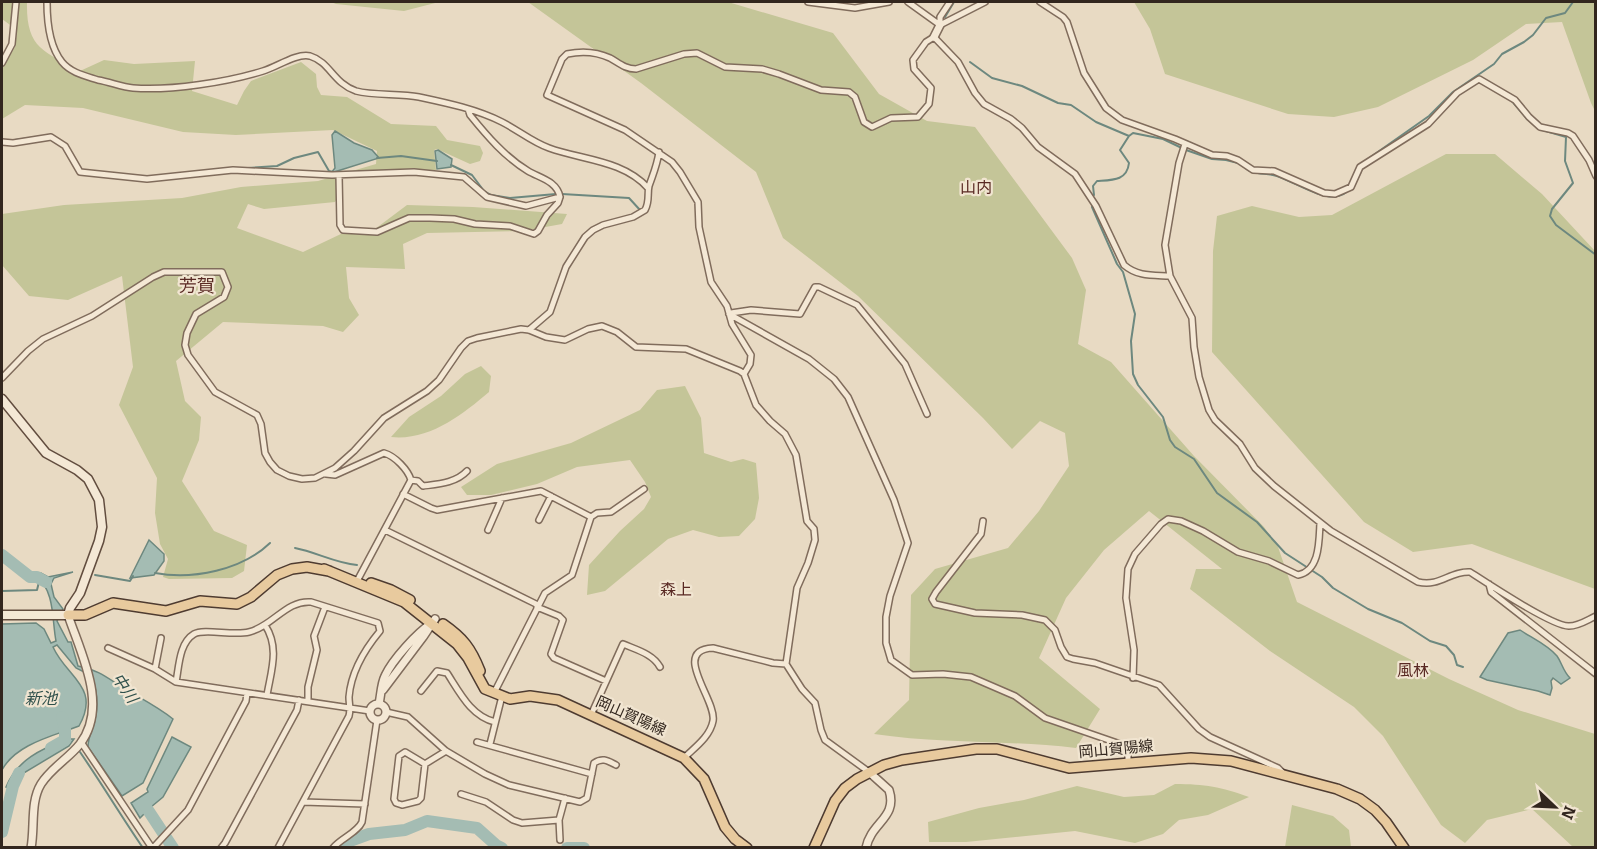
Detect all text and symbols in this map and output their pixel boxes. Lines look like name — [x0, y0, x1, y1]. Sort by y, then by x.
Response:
district label: 山内 — [960, 178, 992, 197]
district label: 芳賀 — [179, 275, 215, 297]
district label: 森上 — [660, 580, 692, 599]
district label: 風林 — [1397, 661, 1429, 680]
water label: 中川 — [108, 669, 143, 708]
water label: 新池 — [25, 689, 59, 708]
street label: 岡山賀陽線 — [593, 693, 669, 739]
street label: 岡山賀陽線 — [1078, 737, 1154, 761]
north arrow — [1525, 777, 1585, 837]
text: N — [1557, 803, 1580, 822]

